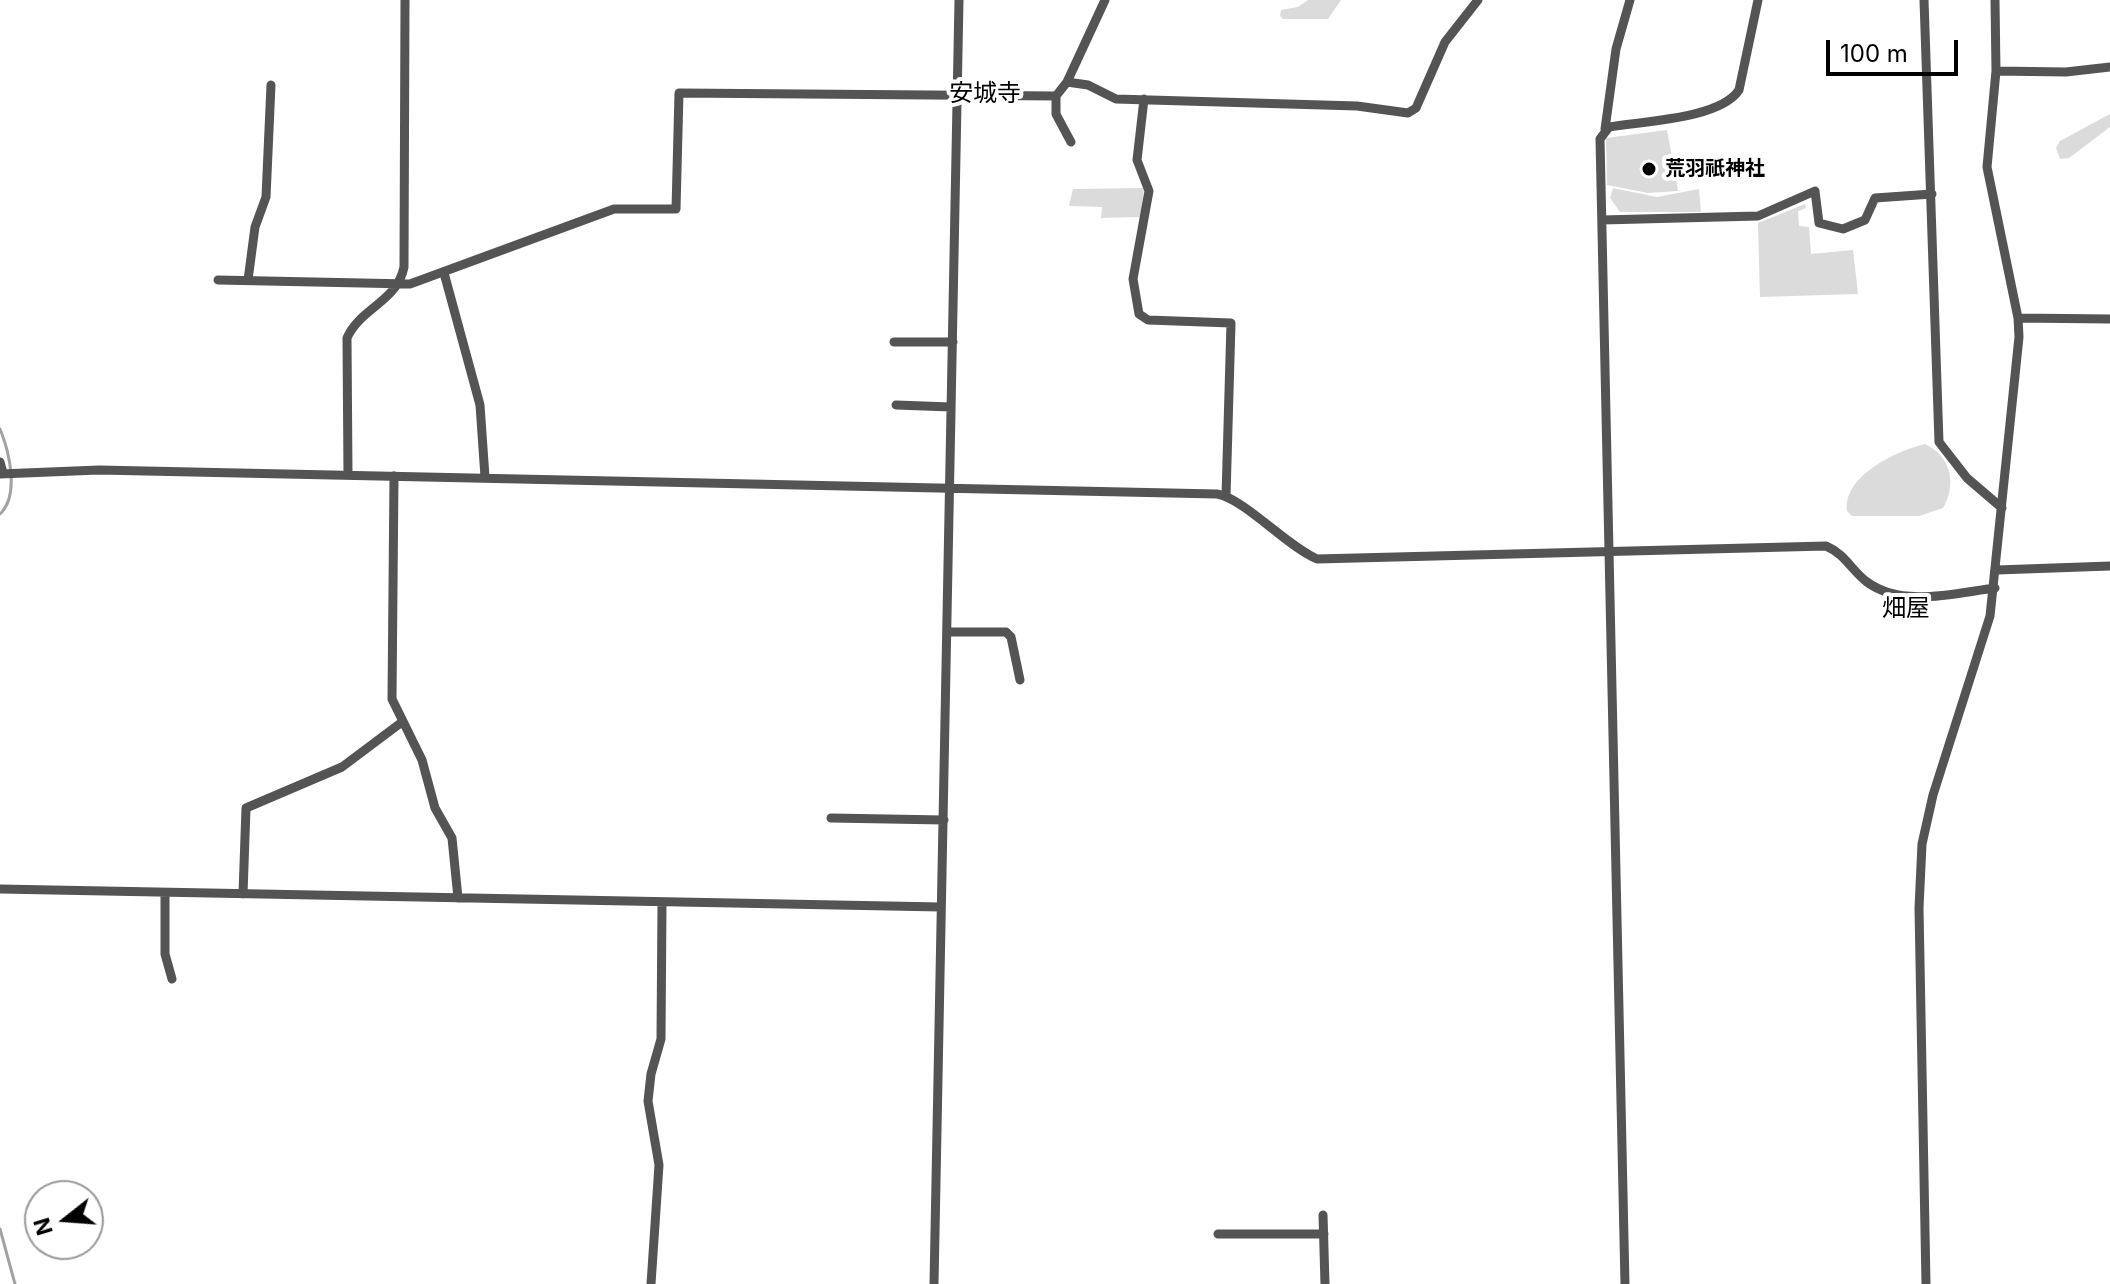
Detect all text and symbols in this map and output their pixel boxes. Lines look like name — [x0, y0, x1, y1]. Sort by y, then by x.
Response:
scale bar — [1830, 24, 1962, 74]
text: 100 m — [1840, 39, 1908, 68]
district label: 安城寺 — [949, 80, 1021, 108]
place label: 荒羽祇神社 — [1665, 157, 1765, 181]
marker: 荒羽祇神社 — [1640, 160, 1658, 178]
district label: 畑屋 — [1882, 595, 1930, 623]
north arrow — [24, 1180, 104, 1260]
text: N — [28, 1215, 58, 1238]

